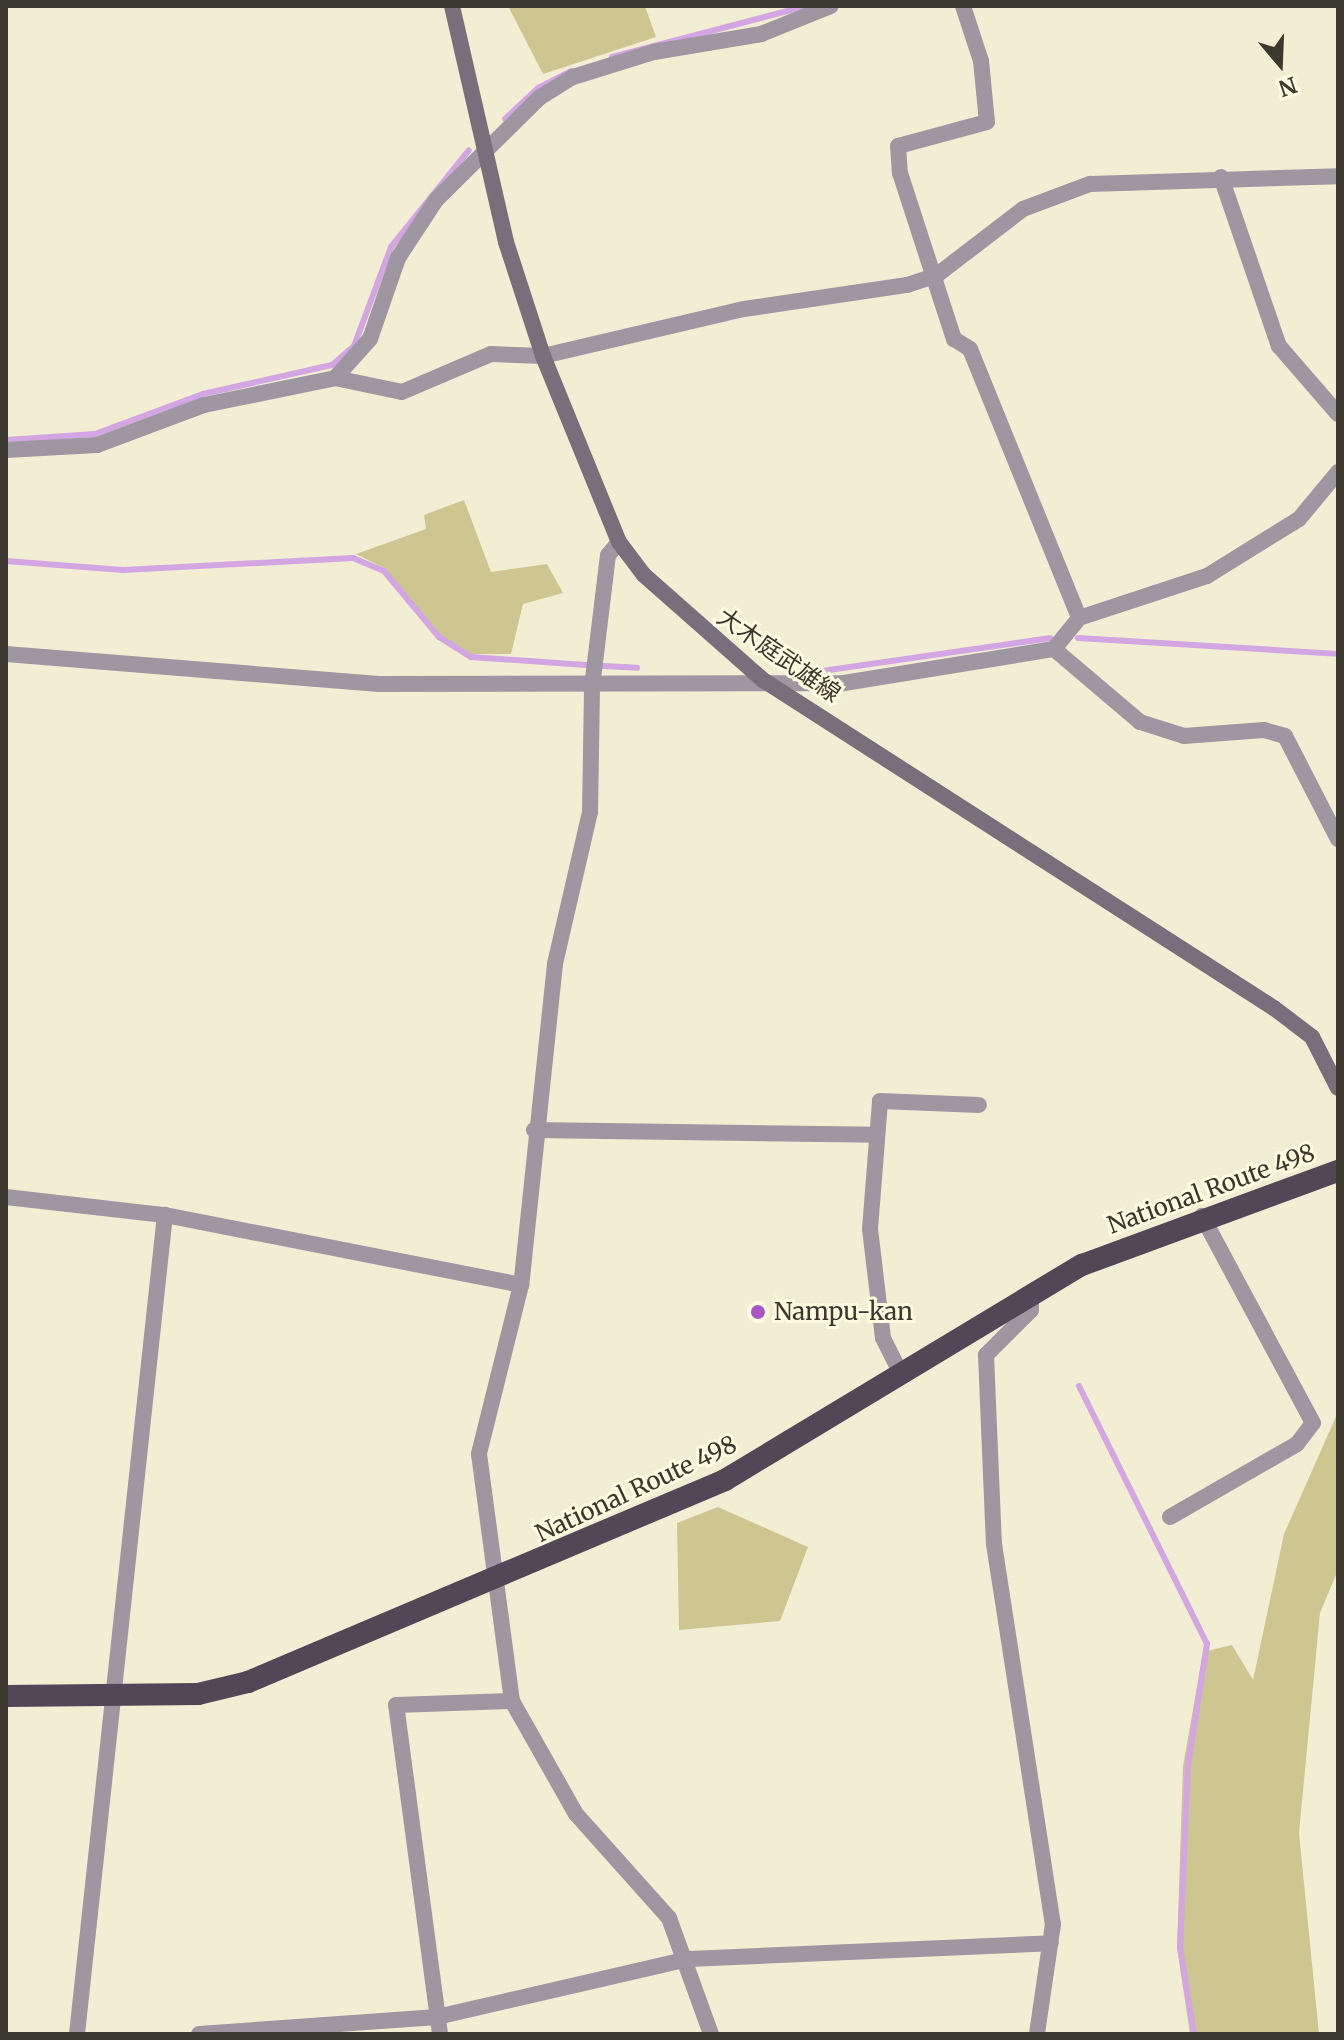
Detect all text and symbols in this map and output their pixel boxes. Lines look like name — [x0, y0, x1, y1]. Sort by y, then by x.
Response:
north arrow — [1240, 24, 1320, 104]
text: N — [1275, 71, 1301, 103]
street label: 大木庭武雄線 — [712, 602, 846, 708]
street label: National Route 498 — [1103, 1138, 1319, 1240]
place label: Nampu-kan — [774, 1298, 913, 1326]
marker: Nampu-kan — [749, 1303, 767, 1321]
street label: National Route 498 — [531, 1430, 741, 1548]

